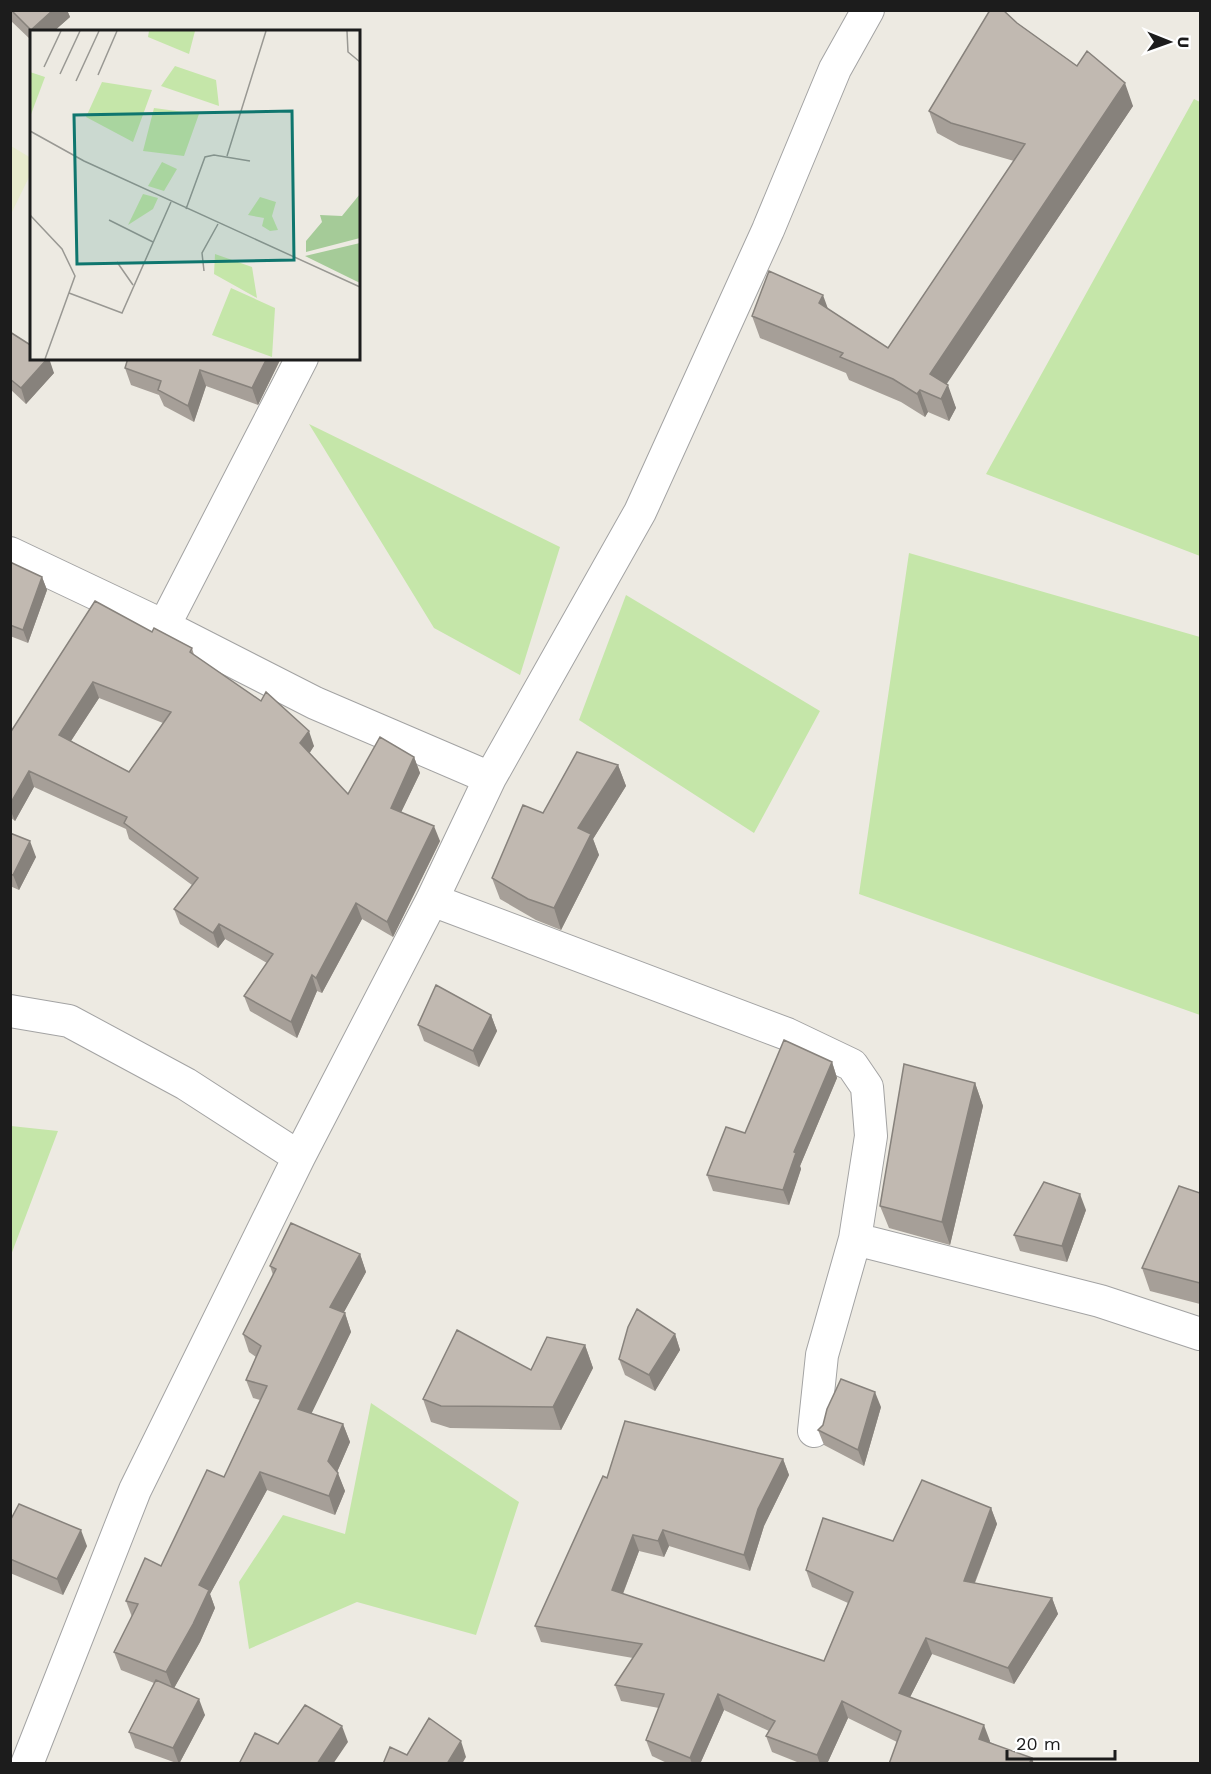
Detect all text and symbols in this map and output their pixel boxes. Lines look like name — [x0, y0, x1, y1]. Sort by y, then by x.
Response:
north arrow — [1139, 12, 1199, 72]
inset map — [30, 30, 360, 360]
text: U — [1174, 36, 1193, 48]
scale bar — [1007, 1723, 1115, 1761]
text: 20 m — [1016, 1733, 1061, 1754]

